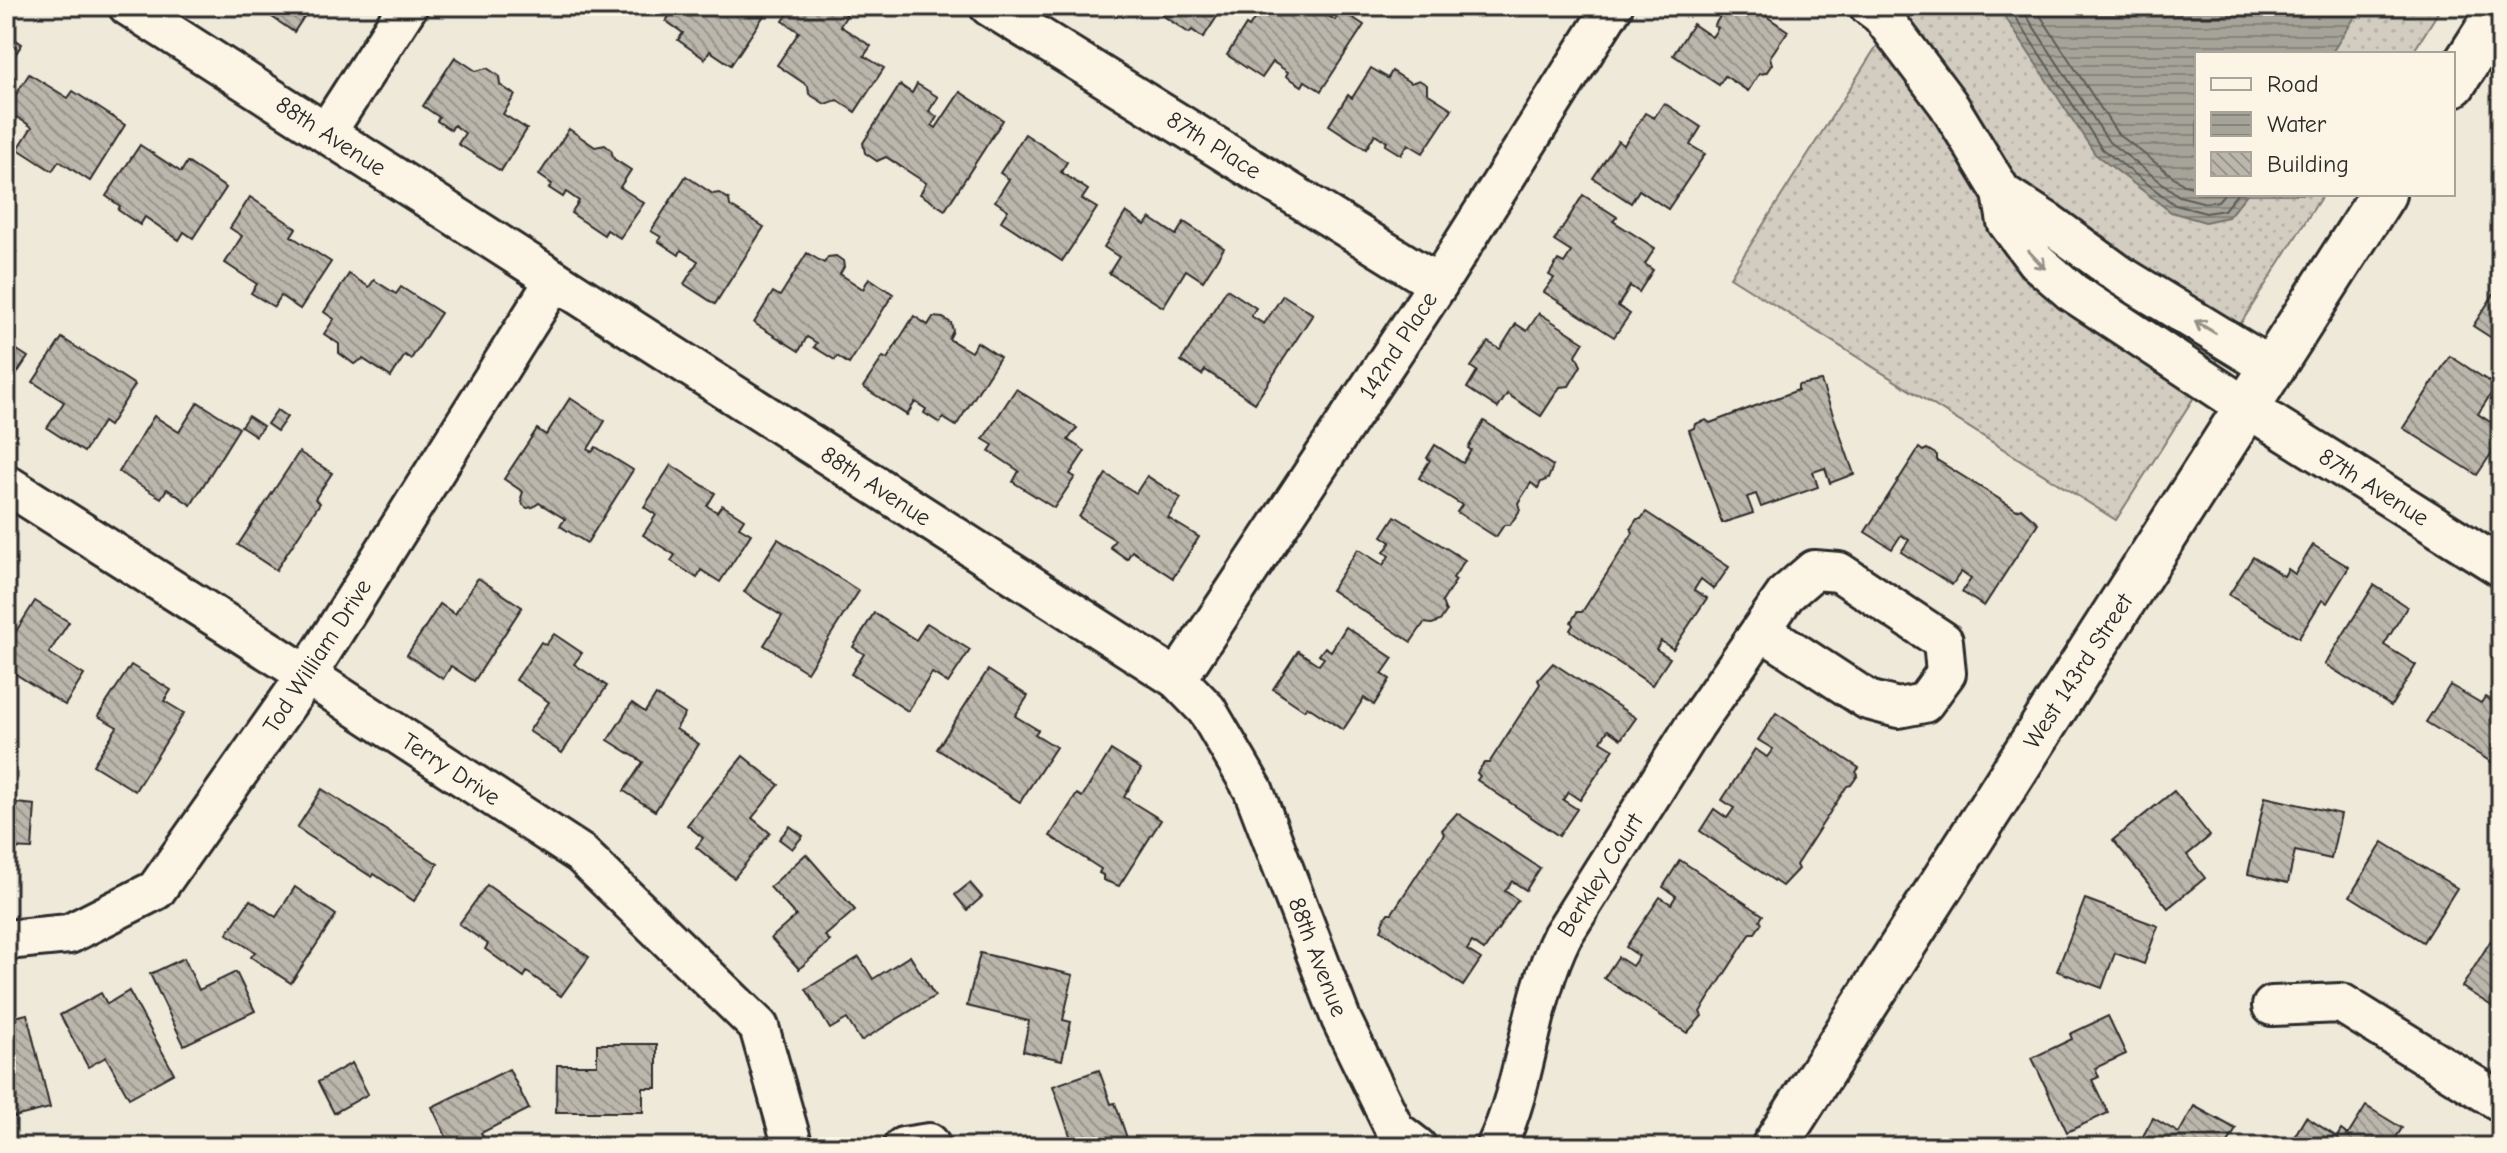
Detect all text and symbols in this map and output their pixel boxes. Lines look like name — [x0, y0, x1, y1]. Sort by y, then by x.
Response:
legend — [2195, 52, 2455, 196]
text: Road — [2267, 70, 2319, 98]
street label: 88th Avenue — [271, 90, 391, 182]
street label: 87th Place — [1162, 105, 1266, 185]
text: Water — [2267, 110, 2327, 138]
text: Building — [2267, 150, 2349, 178]
one-way arrow — [2027, 250, 2046, 270]
street label: 142nd Place — [1353, 286, 1443, 404]
one-way arrow — [2194, 319, 2217, 335]
street label: 88th Avenue — [816, 440, 936, 532]
street label: 87th Avenue — [2314, 442, 2434, 532]
street label: Tod William Drive — [257, 574, 377, 738]
street label: West 143rd Street — [2018, 587, 2139, 754]
street label: Terry Drive — [396, 727, 506, 811]
street label: Berkley Court — [1551, 807, 1650, 942]
street label: 88th Avenue — [1282, 893, 1354, 1021]

